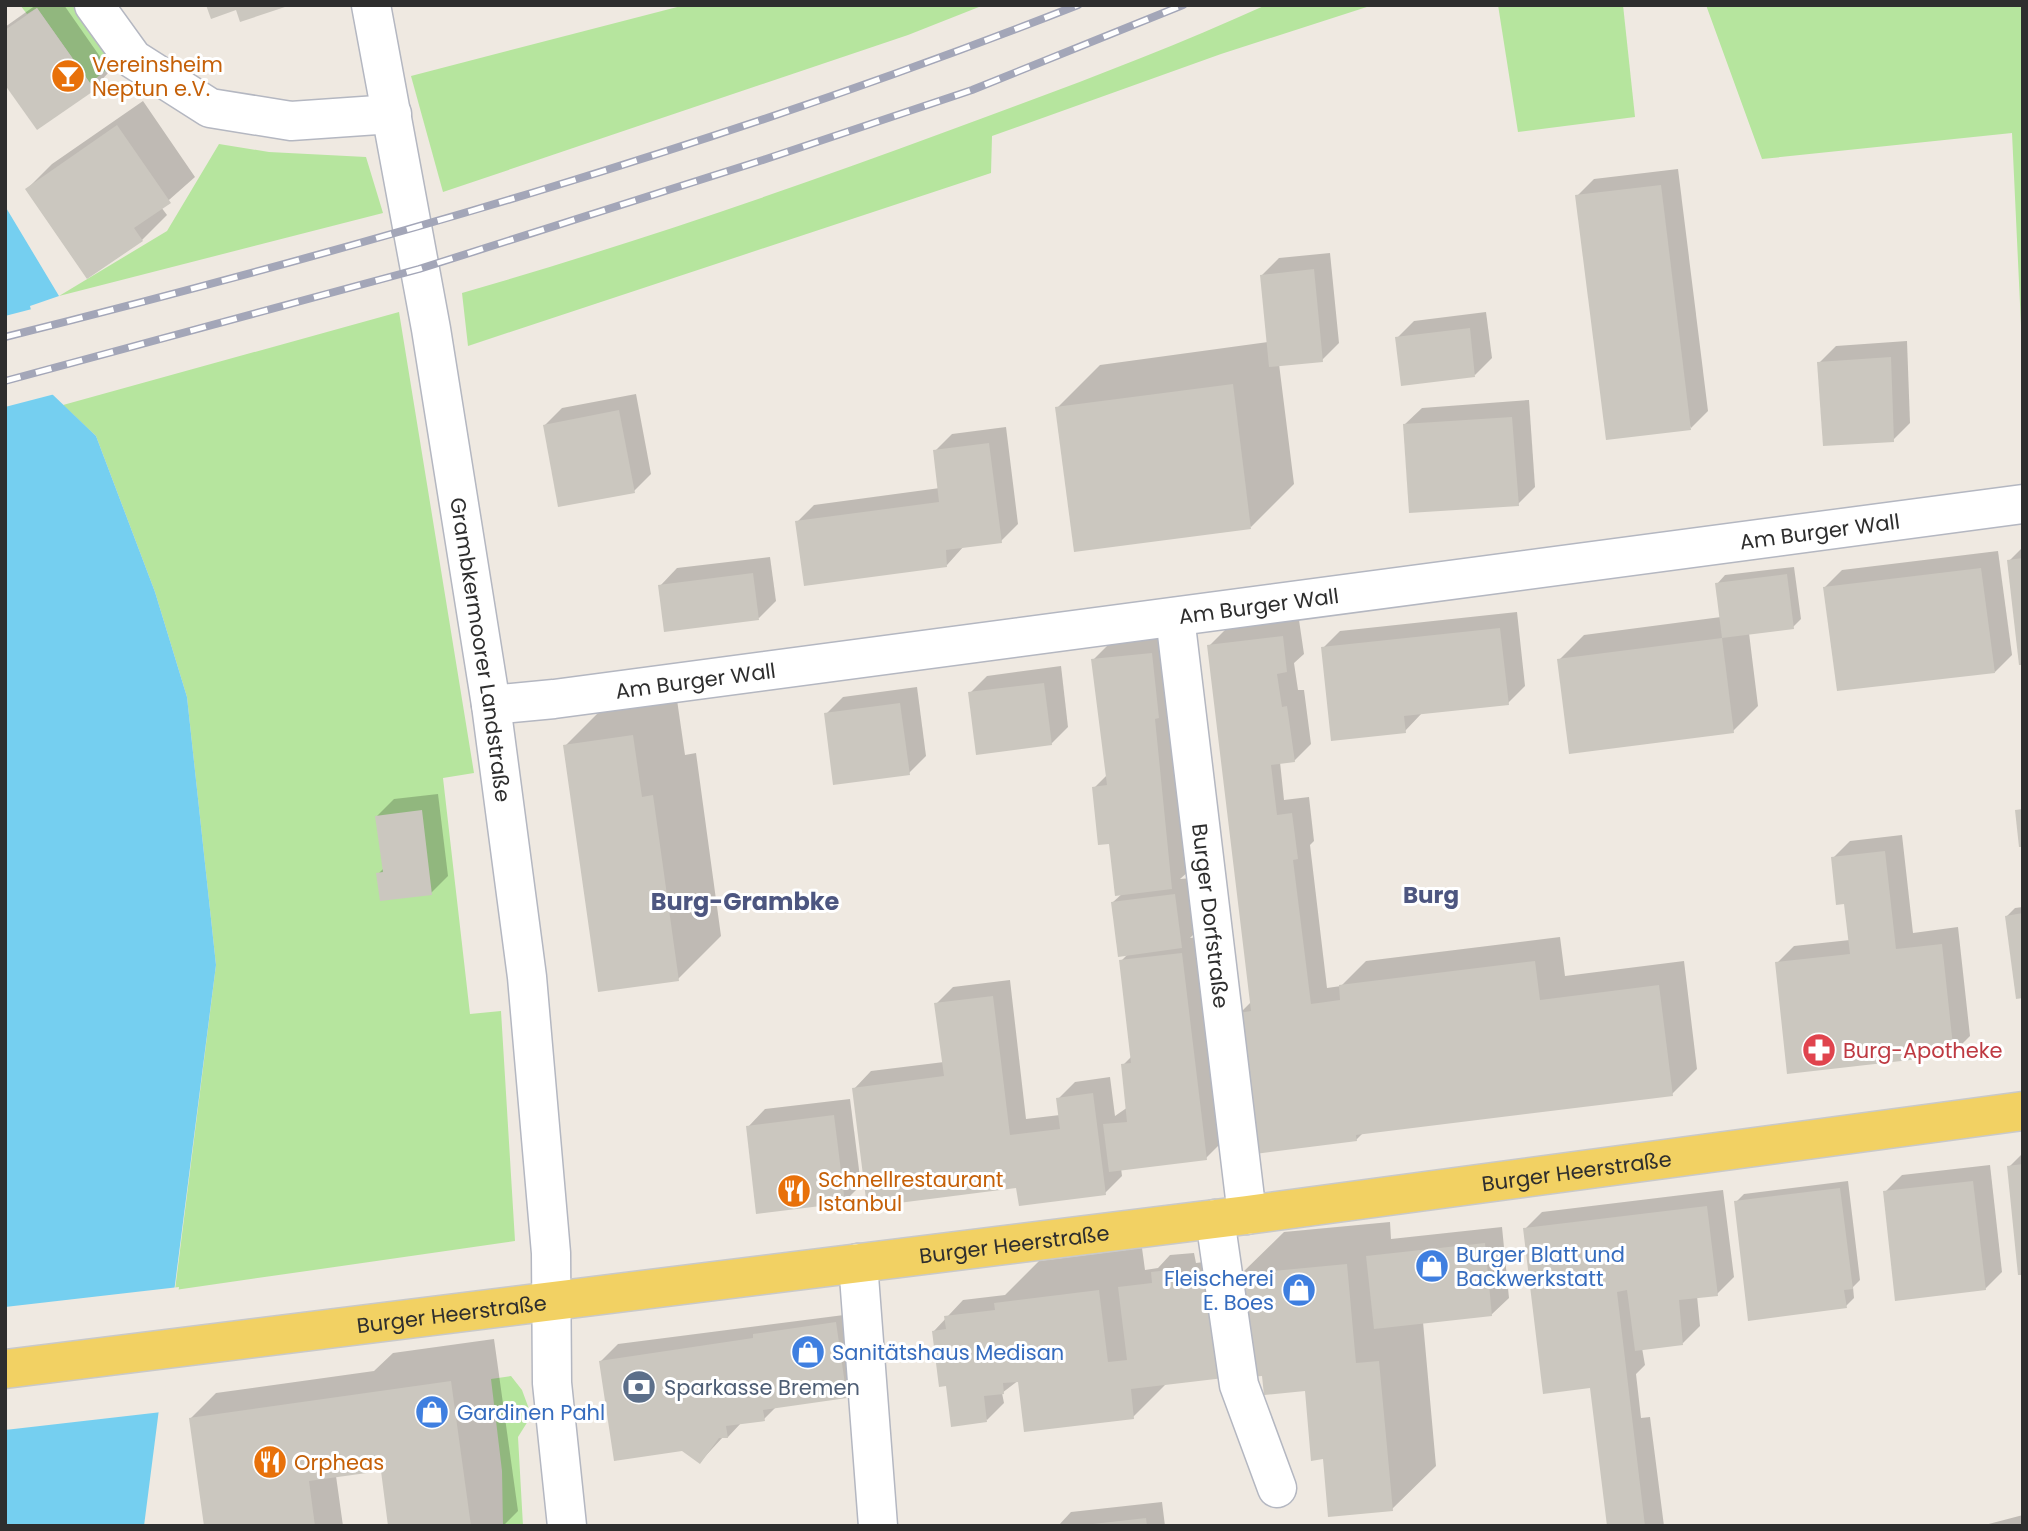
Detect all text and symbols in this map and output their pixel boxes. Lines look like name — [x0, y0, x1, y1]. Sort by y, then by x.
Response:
place label: Vereinsheim Neptun e.V. — [92, 50, 223, 103]
bar icon: Vereinsheim Neptun e.V. — [49, 57, 87, 95]
street label: Grambkermoorer Landstraße — [444, 495, 518, 804]
street label: Am Burger Wall — [1738, 506, 1901, 556]
street label: Am Burger Wall — [1177, 580, 1340, 630]
street label: Am Burger Wall — [614, 655, 777, 705]
street label: Burger Dorfstraße — [1185, 822, 1236, 1010]
district label: Burg — [1403, 879, 1459, 911]
district label: Burg-Grambke — [651, 885, 840, 918]
pharmacy icon: Burg-Apotheke — [1800, 1031, 1838, 1069]
place label: Burg-Apotheke — [1843, 1036, 2003, 1065]
street label: Burger Heerstraße — [1480, 1144, 1673, 1198]
place label: Schnellrestaurant Istanbul — [818, 1165, 1004, 1218]
restaurant icon: Schnellrestaurant Istanbul — [775, 1172, 813, 1210]
street label: Burger Heerstraße — [918, 1218, 1111, 1270]
place label: Burger Blatt und Backwerkstatt — [1456, 1240, 1625, 1293]
shop icon: Burger Blatt und Backwerkstatt — [1413, 1247, 1451, 1285]
place label: Fleischerei E. Boes — [1164, 1264, 1274, 1317]
shop icon: Fleischerei E. Boes — [1280, 1271, 1318, 1309]
street label: Burger Heerstraße — [355, 1287, 548, 1340]
shop icon: Sanitätshaus Medisan — [789, 1333, 827, 1371]
place label: Sanitätshaus Medisan — [832, 1338, 1064, 1367]
bank icon: Sparkasse Bremen — [620, 1368, 658, 1406]
place label: Sparkasse Bremen — [664, 1373, 860, 1402]
shop icon: Gardinen Pahl — [413, 1393, 451, 1431]
place label: Gardinen Pahl — [457, 1398, 605, 1427]
restaurant icon: Orpheas — [251, 1443, 289, 1481]
place label: Orpheas — [294, 1448, 384, 1477]

